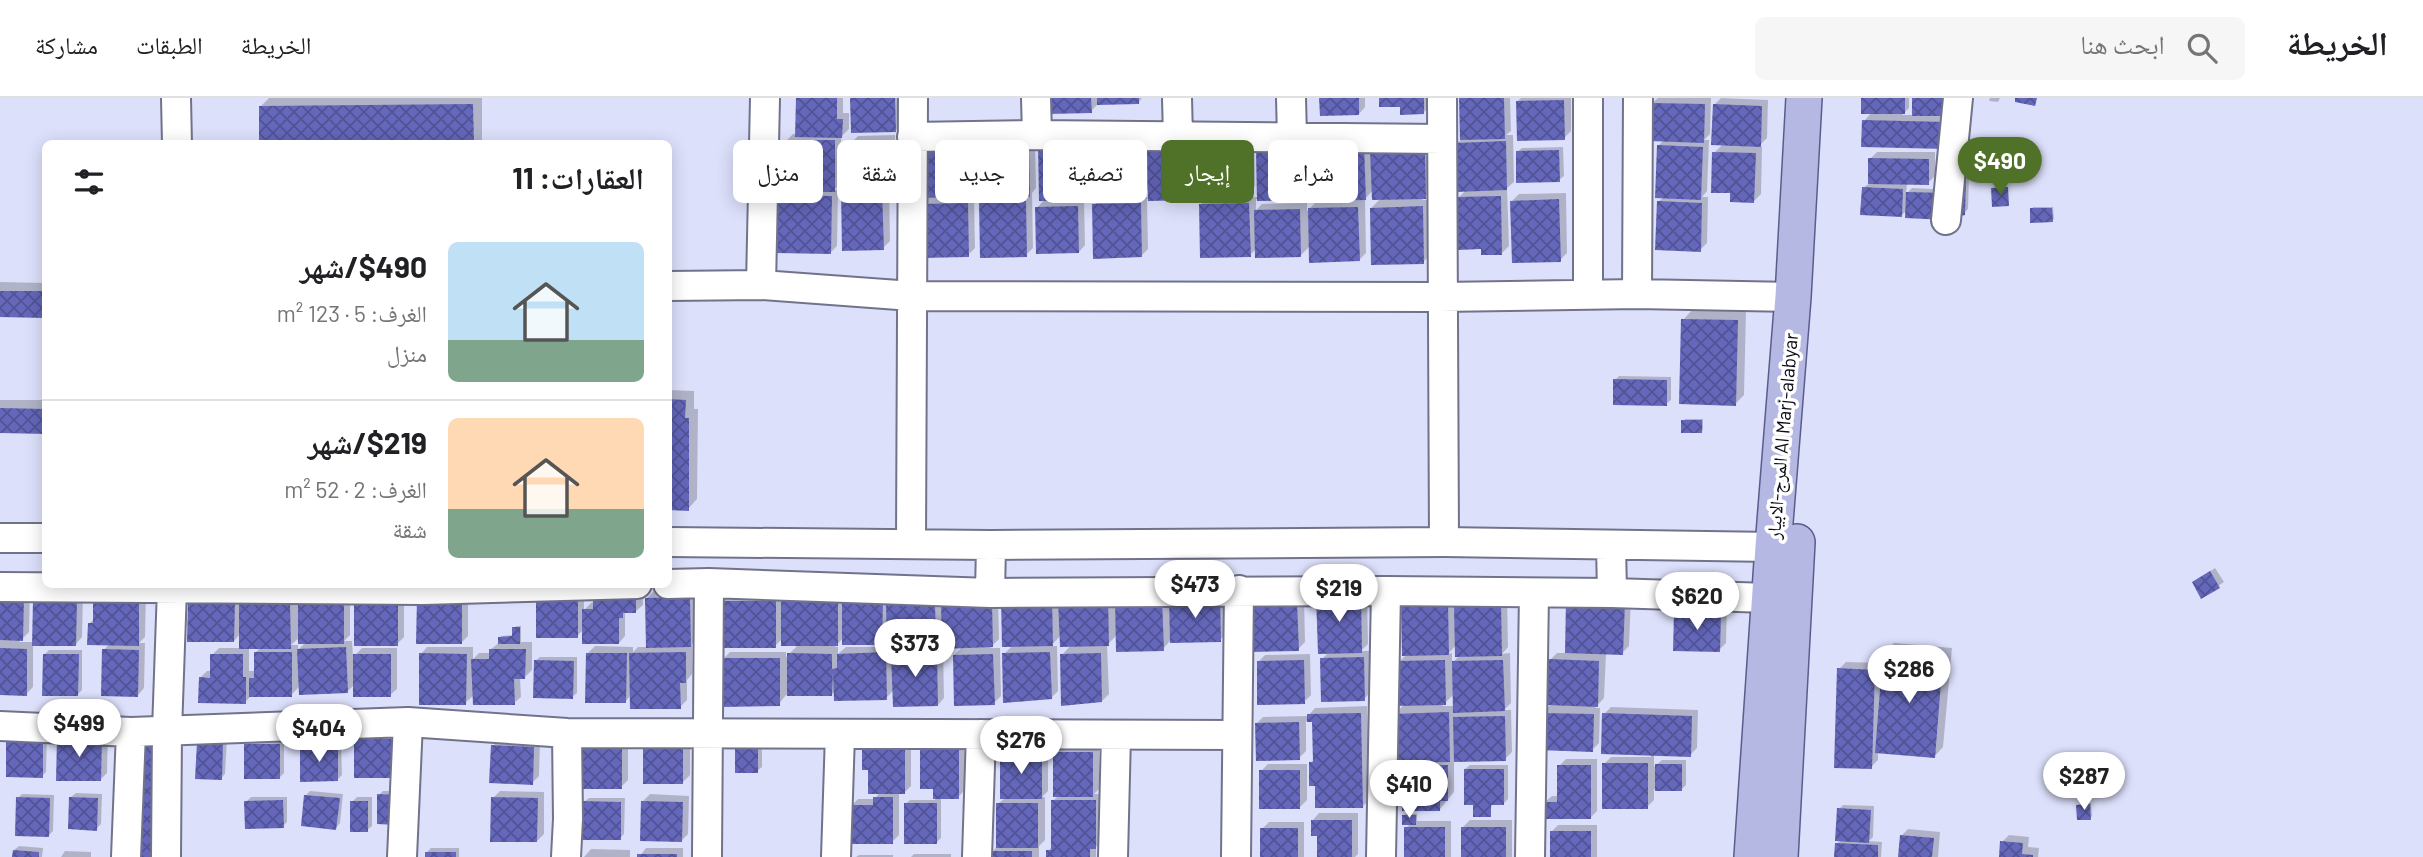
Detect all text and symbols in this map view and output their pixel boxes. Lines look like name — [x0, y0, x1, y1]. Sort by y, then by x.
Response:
search box — [1755, 17, 2245, 80]
text: الخريطة — [2287, 22, 2388, 62]
text: ابحث هنا — [2080, 28, 2165, 59]
icon: search — [2183, 29, 2221, 67]
text: مشاركة — [35, 30, 98, 59]
text: الطبقات — [136, 30, 203, 59]
text: الخريطة — [241, 30, 311, 59]
pin: $490 — [1959, 138, 2041, 197]
chip: منزل — [733, 140, 823, 203]
chip: شقة — [837, 140, 921, 203]
chip: جديد — [935, 140, 1029, 203]
chip: تصفية — [1043, 140, 1147, 203]
chip: إيجار — [1161, 140, 1254, 203]
chip: شراء — [1268, 140, 1358, 203]
text: $490 — [1974, 146, 2026, 174]
text: العقارات: 11 — [512, 159, 644, 195]
icon: filters — [70, 163, 108, 201]
text: $490/شهر — [300, 248, 427, 284]
icon: home — [504, 270, 588, 354]
text: الغرف: 5 · 123 m² — [277, 299, 427, 327]
street label: المرج-الابيار Al Marj-alabyar — [1761, 332, 1803, 541]
text: منزل — [387, 339, 427, 367]
text: $219/شهر — [308, 424, 427, 460]
icon: home — [504, 446, 588, 530]
text: الغرف: 2 · 52 m² — [284, 475, 427, 503]
text: شقة — [393, 515, 427, 543]
pin: $473 — [1154, 560, 1236, 620]
pin: $219 — [1298, 564, 1380, 624]
text: $473 — [1170, 569, 1220, 597]
text: $219 — [1316, 573, 1362, 601]
pin: $620 — [1656, 573, 1738, 632]
text: $620 — [1671, 581, 1723, 609]
pin: $373 — [874, 620, 956, 679]
text: $373 — [890, 628, 940, 656]
pin: $286 — [1868, 646, 1950, 705]
text: $286 — [1884, 654, 1934, 682]
pin: $499 — [38, 700, 120, 759]
pin: $404 — [278, 704, 360, 764]
text: $499 — [53, 708, 105, 736]
text: $404 — [292, 713, 346, 741]
pin: $276 — [980, 716, 1062, 776]
text: $276 — [996, 725, 1046, 753]
pin: $287 — [2043, 752, 2125, 812]
pin: $410 — [1368, 760, 1450, 820]
text: $287 — [2059, 761, 2109, 789]
text: $410 — [1386, 769, 1432, 797]

